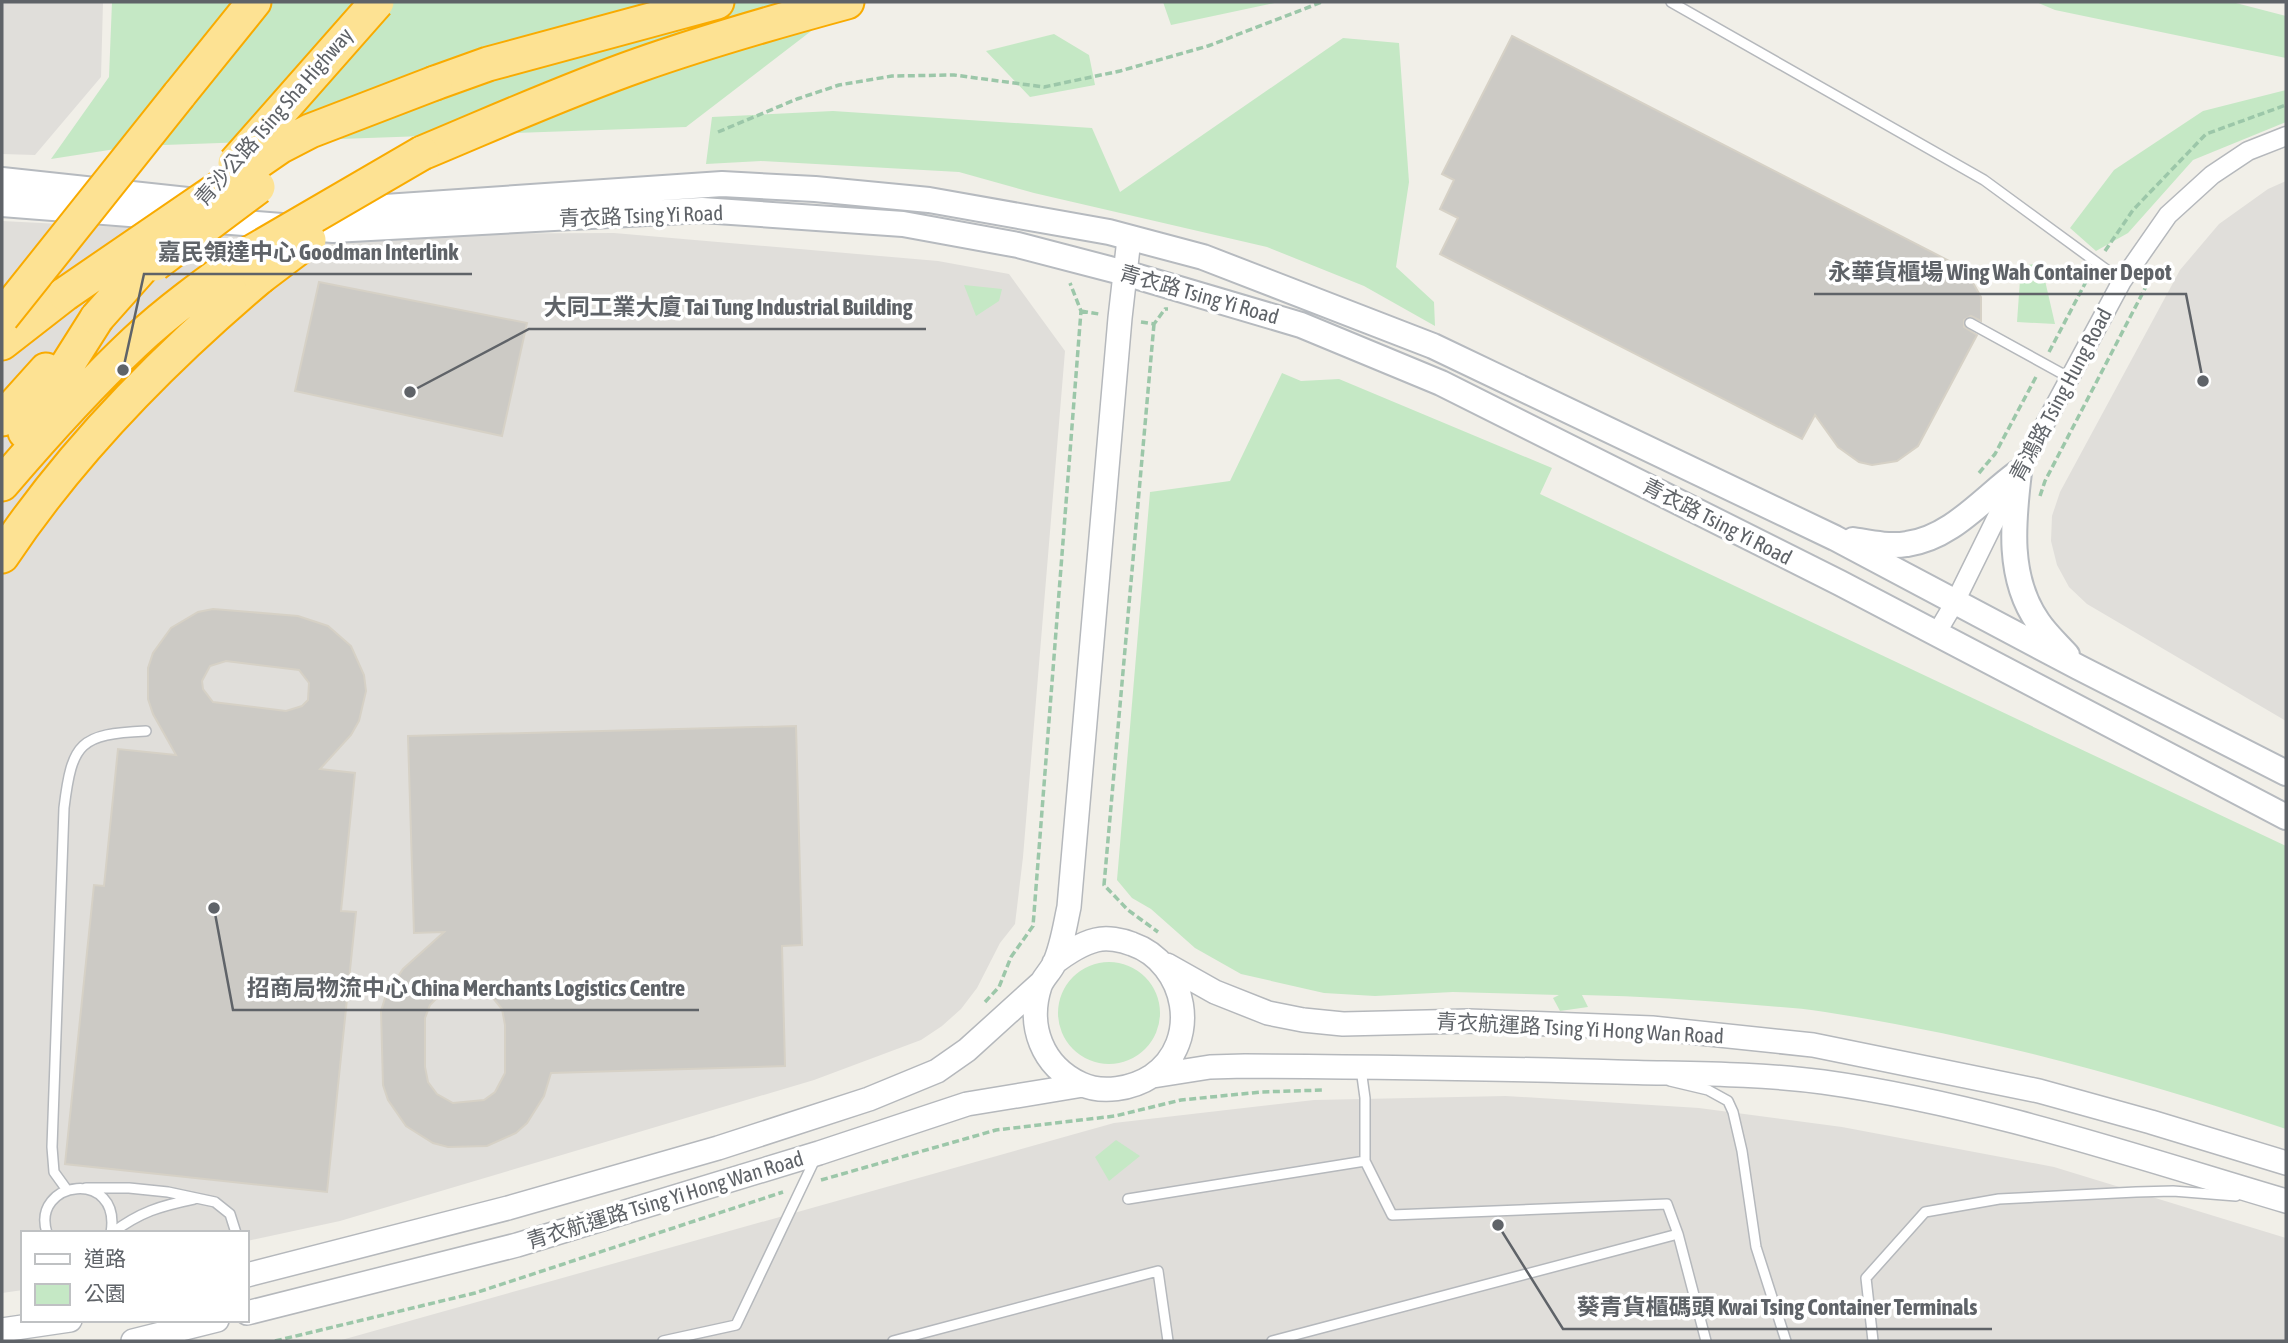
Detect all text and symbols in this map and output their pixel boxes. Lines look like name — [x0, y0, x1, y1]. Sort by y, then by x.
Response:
street label: 青沙公路 Tsing Sha Highway — [189, 22, 357, 210]
street label: 青衣路 Tsing Yi Road — [558, 200, 724, 230]
callout: 嘉民領達中心 Goodman Interlink — [144, 230, 472, 274]
text: 嘉民領達中心 Goodman Interlink — [158, 239, 459, 265]
callout: 永華貨櫃場 Wing Wah Container Depot — [1814, 250, 2186, 294]
text: 永華貨櫃場 Wing Wah Container Depot — [1828, 259, 2172, 285]
street label: 青衣路 Tsing Yi Road — [1117, 260, 1282, 328]
callout: 大同工業大廈 Tai Tung Industrial Building — [529, 285, 926, 329]
text: 大同工業大廈 Tai Tung Industrial Building — [543, 294, 913, 320]
street label: 青鴻路 Tsing Hung Road — [2004, 304, 2116, 485]
street label: 青衣路 Tsing Yi Road — [1639, 473, 1796, 569]
callout: 招商局物流中心 China Merchants Logistics Centre — [233, 966, 699, 1010]
text: 招商局物流中心 China Merchants Logistics Centre — [247, 975, 685, 1001]
street label: 青衣航運路 Tsing Yi Hong Wan Road — [1435, 1008, 1725, 1048]
street label: 青衣航運路 Tsing Yi Hong Wan Road — [523, 1145, 806, 1253]
legend — [21, 1231, 248, 1322]
text: 道路 — [84, 1246, 126, 1270]
text: 公園 — [84, 1281, 126, 1305]
callout: 葵青貨櫃碼頭 Kwai Tsing Container Terminals — [1563, 1285, 1992, 1329]
text: 葵青貨櫃碼頭 Kwai Tsing Container Terminals — [1576, 1294, 1978, 1320]

